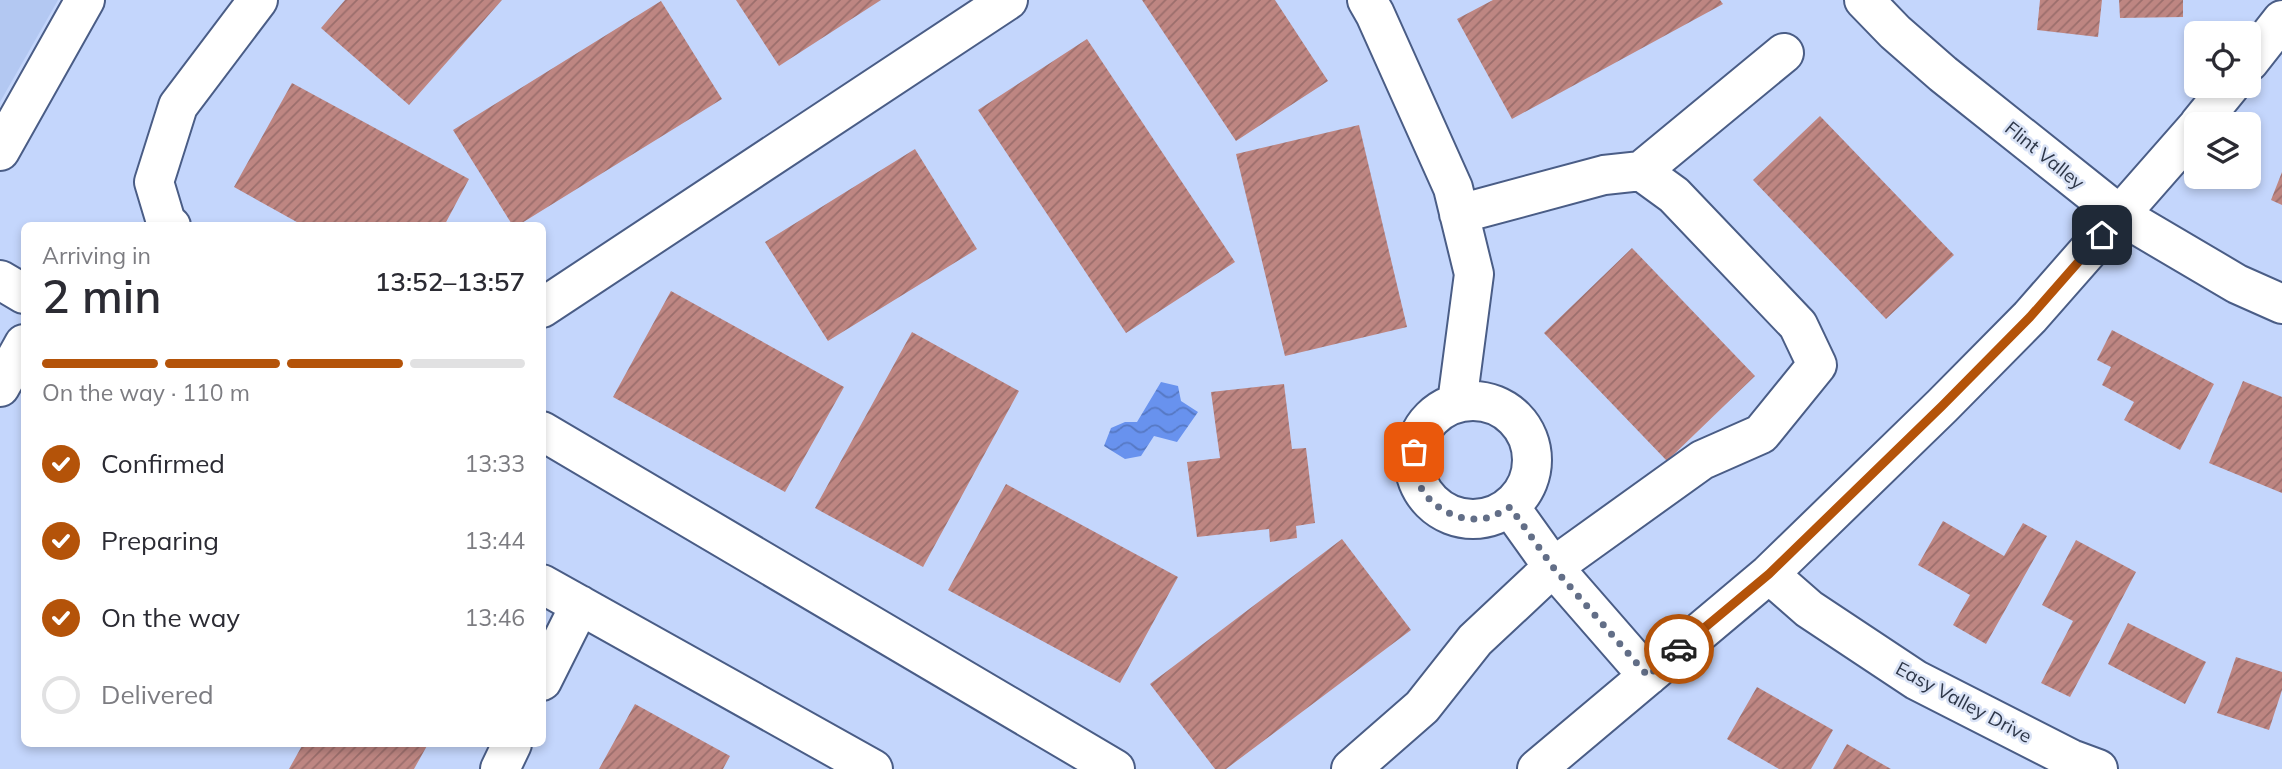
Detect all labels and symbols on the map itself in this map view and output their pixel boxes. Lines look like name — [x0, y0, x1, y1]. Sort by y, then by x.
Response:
street label: Flint Valley — [2000, 116, 2090, 194]
pin — [2072, 205, 2132, 265]
pin — [1384, 422, 1444, 482]
courier — [1644, 614, 1714, 684]
street label: Easy Valley Drive — [1892, 656, 2036, 748]

